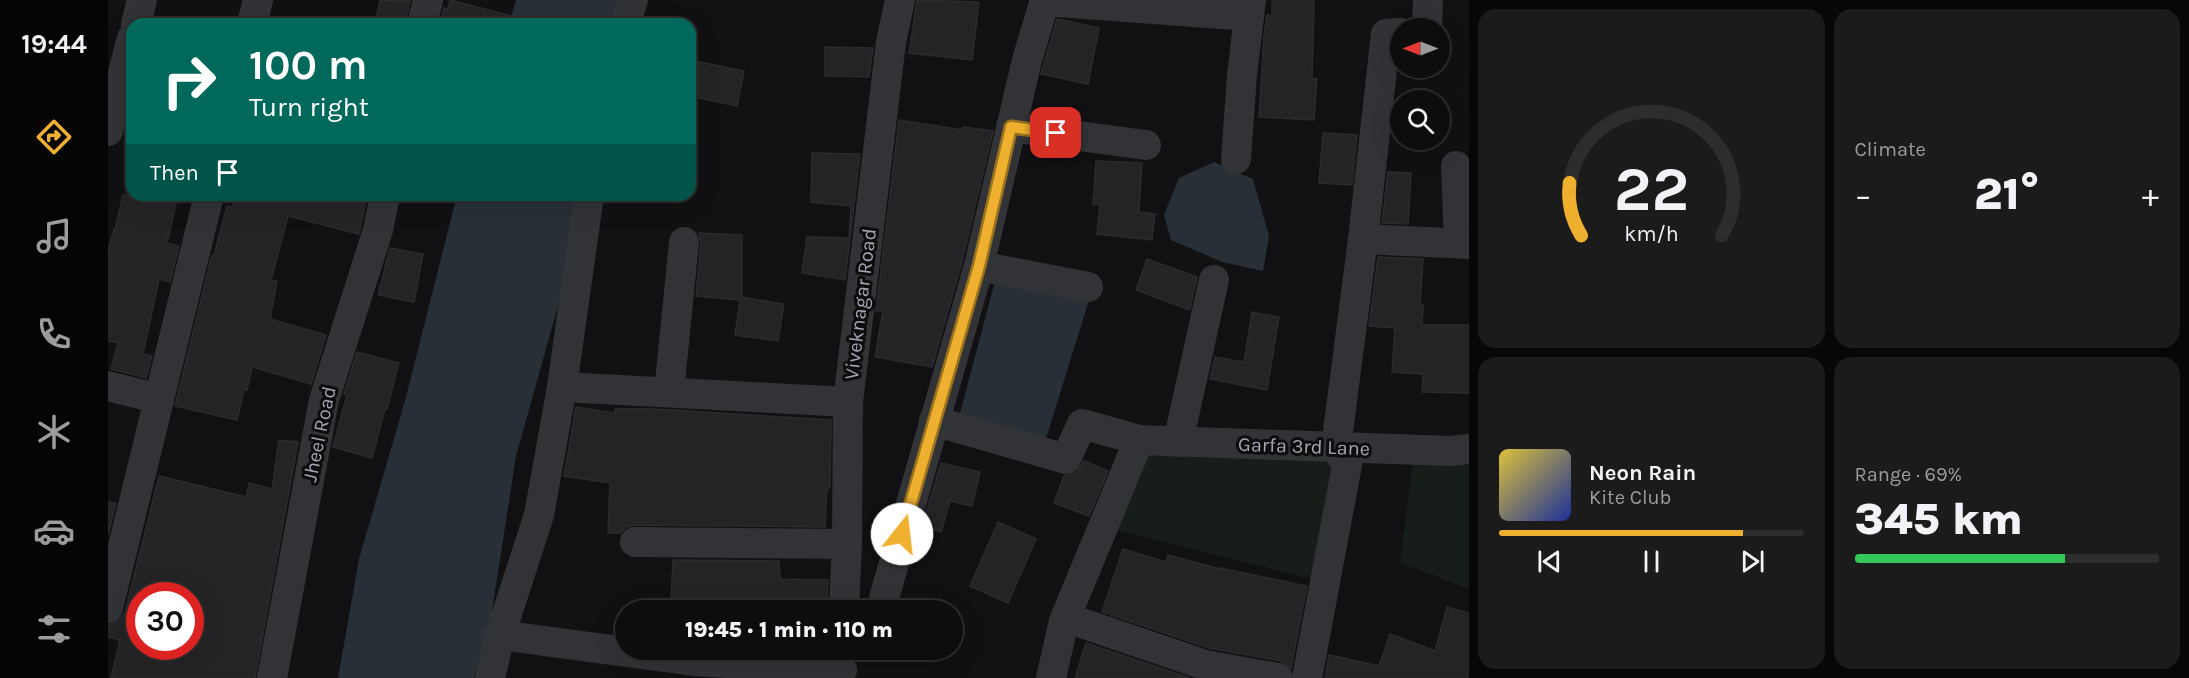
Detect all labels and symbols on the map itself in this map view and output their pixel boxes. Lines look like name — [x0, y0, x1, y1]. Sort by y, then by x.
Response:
north arrow — [1390, 18, 1450, 78]
pin — [1030, 107, 1081, 158]
street label: Viveknagar Road — [840, 227, 881, 381]
street label: Jheel Road — [298, 384, 341, 484]
street label: Garfa 3rd Lane — [1238, 433, 1370, 460]
position arrow — [870, 502, 934, 566]
speed limit sign: 30 — [126, 582, 204, 660]

